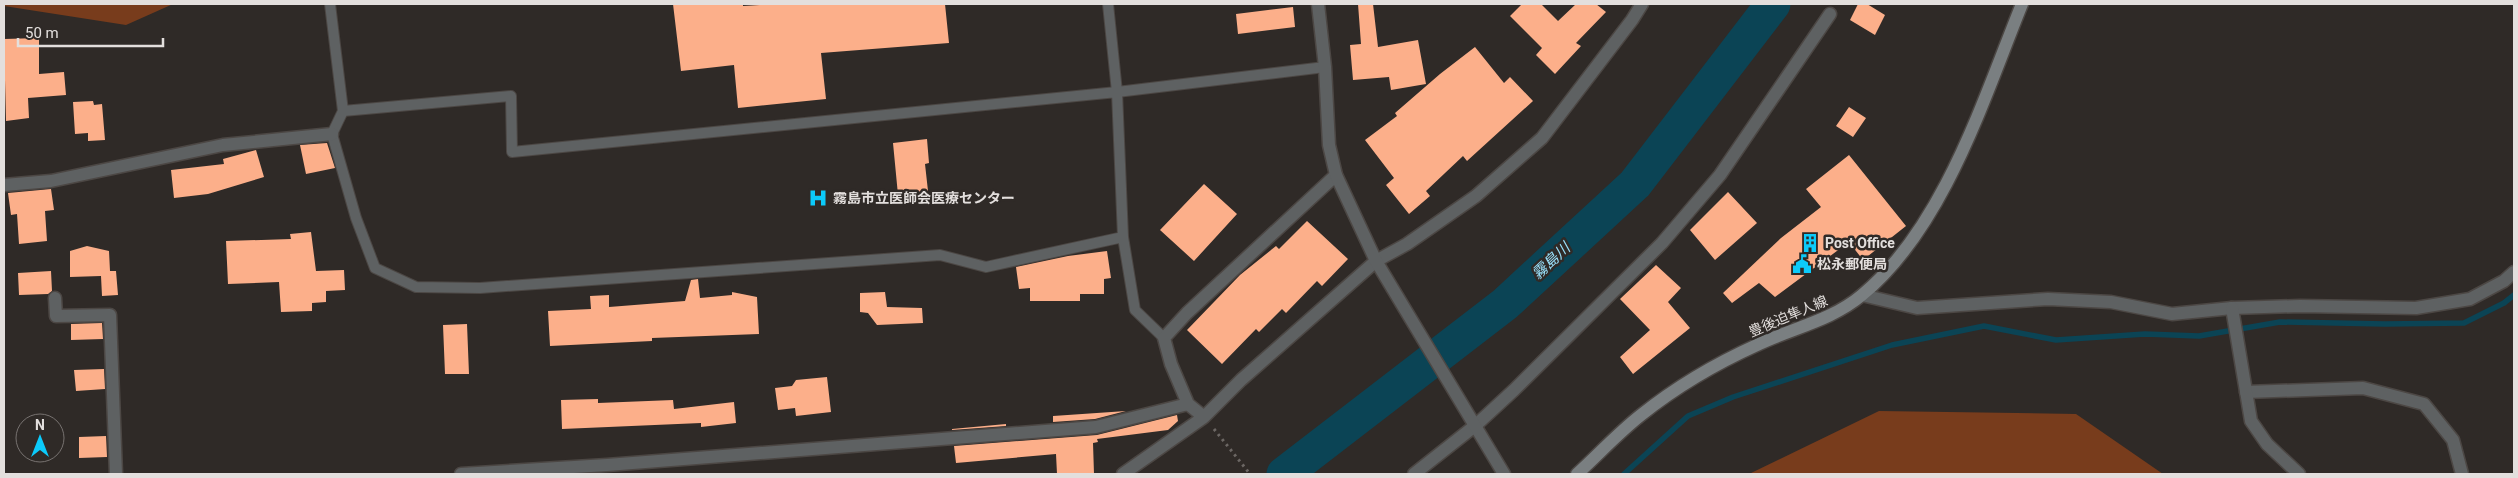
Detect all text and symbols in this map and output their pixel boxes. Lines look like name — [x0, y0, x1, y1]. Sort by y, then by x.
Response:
scale bar — [18, 15, 162, 47]
text: 50 m — [25, 24, 59, 42]
hospital icon: 霧島市立医師会医療センター — [807, 187, 829, 209]
place label: 霧島市立医師会医療センター — [833, 190, 1015, 206]
building icon: Post Office — [1799, 232, 1821, 254]
place label: Post Office — [1825, 235, 1895, 251]
water label: 霧島川 — [1528, 238, 1575, 283]
public building icon: 松永郵便局 — [1791, 253, 1813, 275]
place label: 松永郵便局 — [1817, 256, 1887, 272]
street label: 豊後迫隼人線 — [1746, 292, 1830, 340]
north arrow — [15, 413, 65, 463]
text: N — [35, 417, 45, 433]

